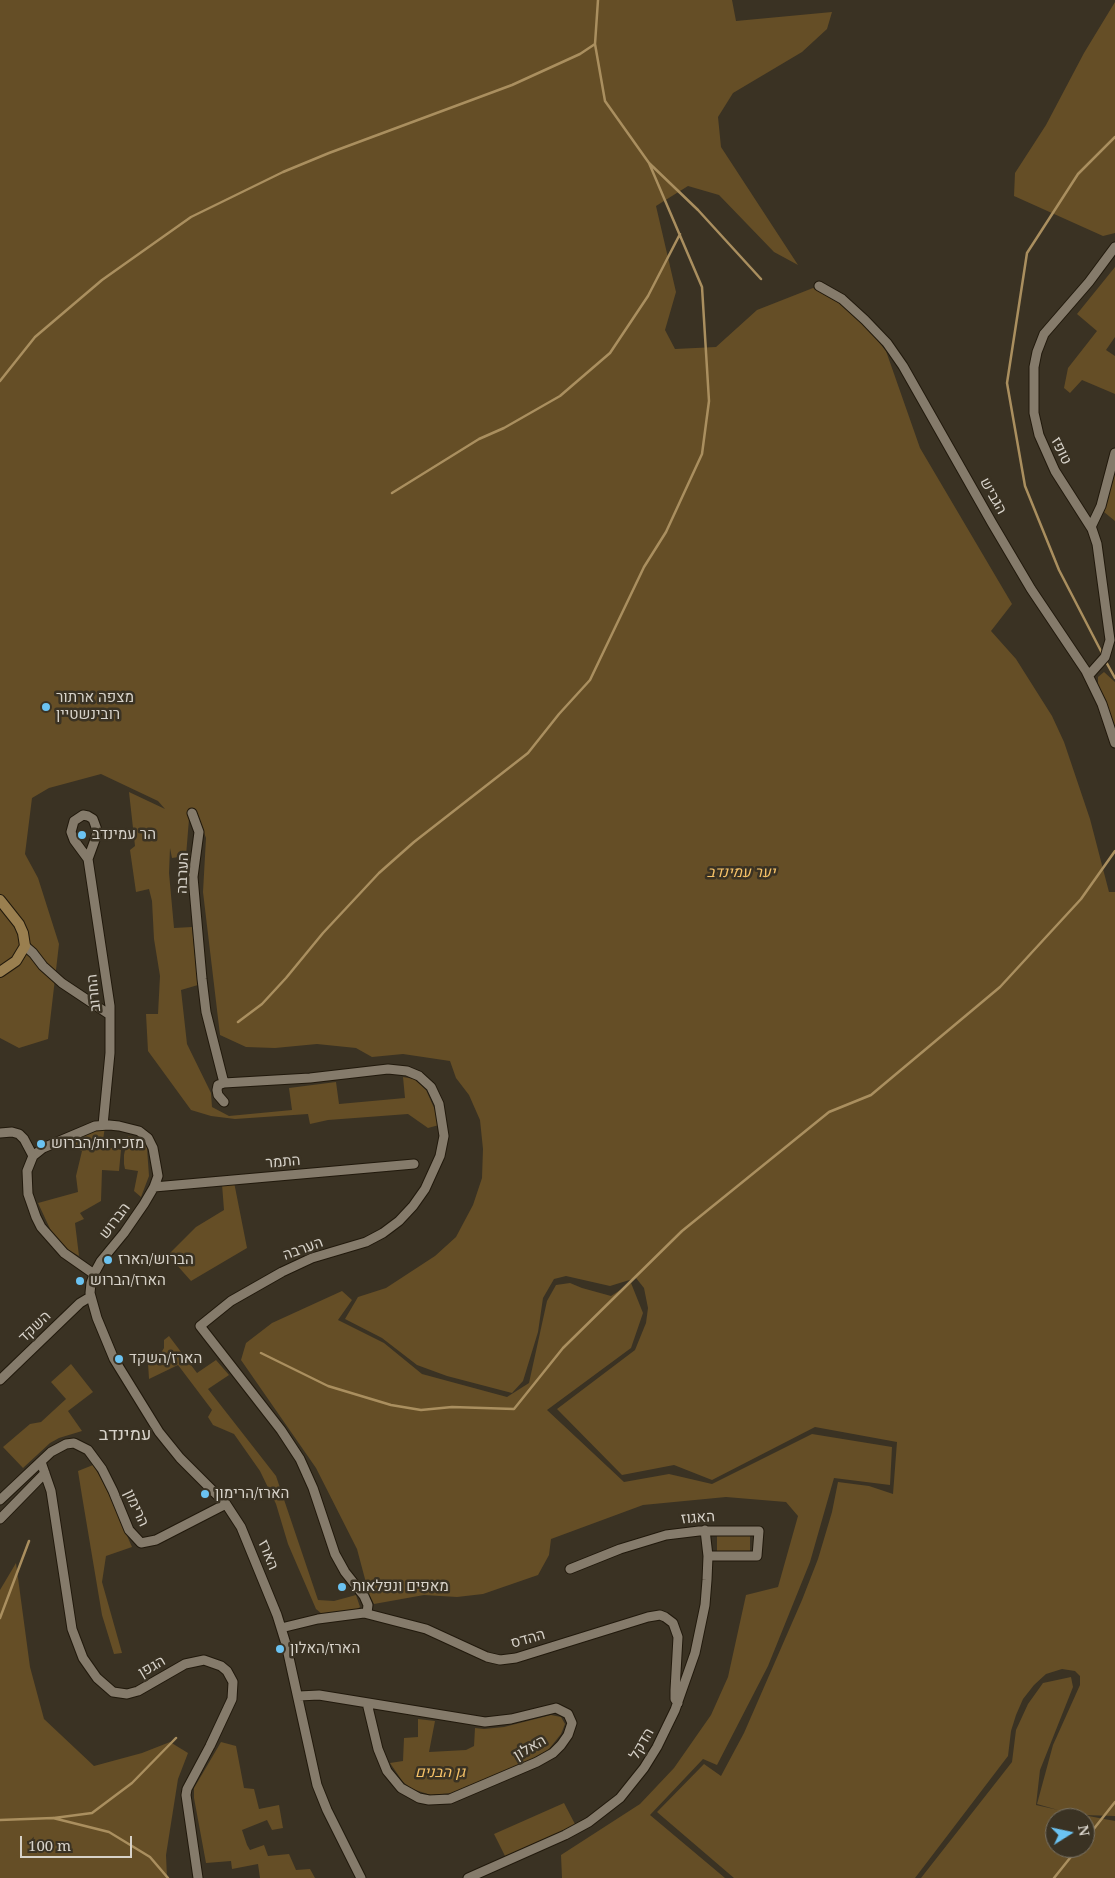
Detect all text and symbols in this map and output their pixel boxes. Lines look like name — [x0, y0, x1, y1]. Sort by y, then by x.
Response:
street label: טופז — [1047, 434, 1075, 468]
street label: הגביש — [976, 475, 1010, 517]
place label: מצפה ארתור רובינשטיין — [56, 689, 134, 724]
marker: מצפה ארתור רובינשטיין — [40, 701, 52, 713]
place label: הר עמינדב — [92, 826, 156, 844]
marker: הר עמינדב — [76, 829, 88, 841]
street label: הערבה — [173, 852, 193, 894]
park label: יער עמינדב — [707, 864, 775, 882]
street label: החרוב — [83, 973, 105, 1013]
place label: מזכירות/הברוש — [51, 1135, 144, 1153]
marker: מזכירות/הברוש — [35, 1138, 47, 1150]
street label: התמר — [265, 1152, 301, 1172]
street label: הברוש — [96, 1199, 134, 1243]
street label: הערבה — [280, 1233, 326, 1265]
place label: הברוש/הארז — [118, 1251, 194, 1269]
marker: הברוש/הארז — [102, 1254, 114, 1266]
place label: הארז/הברוש — [90, 1272, 166, 1290]
marker: הארז/הברוש — [74, 1275, 86, 1287]
street label: השקד — [15, 1307, 55, 1347]
place label: הארז/השקד — [129, 1350, 202, 1368]
marker: הארז/השקד — [113, 1353, 125, 1365]
district label: עמינדב — [99, 1424, 151, 1446]
place label: הארז/הרימון — [215, 1485, 289, 1503]
street label: הרימון — [120, 1487, 152, 1529]
marker: הארז/הרימון — [199, 1488, 211, 1500]
street label: האגוז — [680, 1508, 716, 1528]
street label: הארז — [254, 1537, 282, 1573]
place label: מאפים ונפלאות — [352, 1578, 449, 1596]
marker: מאפים ונפלאות — [336, 1581, 348, 1593]
street label: ההדס — [509, 1626, 547, 1652]
place label: הארז/האלון — [290, 1640, 360, 1658]
marker: הארז/האלון — [274, 1643, 286, 1655]
street label: הגפן — [135, 1652, 169, 1682]
street label: הדקל — [626, 1725, 658, 1763]
street label: האלון — [510, 1731, 550, 1765]
park label: גן הבנים — [415, 1764, 465, 1782]
north arrow — [1045, 1808, 1095, 1858]
text: N — [1074, 1823, 1095, 1838]
scale bar — [22, 1826, 135, 1858]
text: 100 m — [28, 1835, 71, 1855]

